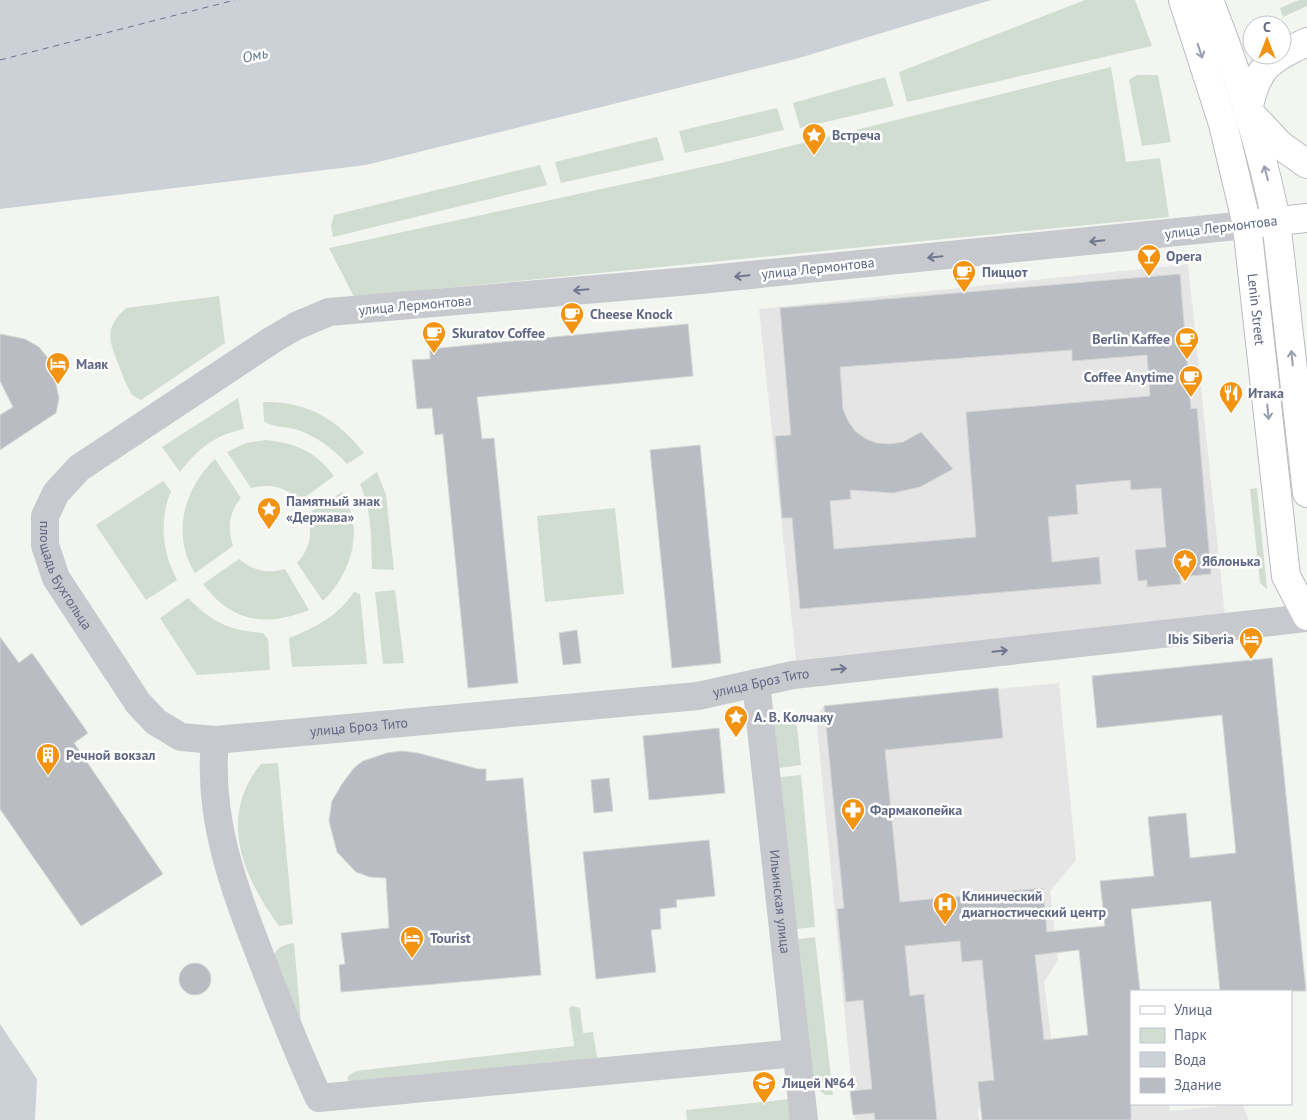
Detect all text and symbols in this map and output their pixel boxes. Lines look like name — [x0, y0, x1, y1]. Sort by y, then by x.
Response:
north arrow — [1242, 15, 1292, 65]
text: С — [1263, 18, 1271, 36]
water label: Омь — [240, 43, 270, 67]
one-way arrow — [1196, 43, 1205, 59]
place icon: Встреча — [801, 122, 827, 156]
place label: Встреча — [832, 126, 881, 144]
one-way arrow — [1260, 166, 1270, 182]
street label: улица Лермонтова — [1164, 211, 1278, 243]
one-way arrow — [1089, 236, 1105, 246]
bar icon: Opera — [1136, 243, 1162, 277]
place label: Opera — [1166, 247, 1202, 265]
one-way arrow — [928, 252, 944, 261]
street label: улица Лермонтова — [761, 253, 875, 283]
cafe icon: Пиццот — [951, 259, 977, 293]
place label: Пиццот — [982, 263, 1028, 281]
one-way arrow — [735, 271, 751, 280]
street label: Lenin Street — [1243, 273, 1269, 346]
one-way arrow — [573, 286, 589, 295]
street label: улица Лермонтова — [358, 291, 472, 319]
cafe icon: Cheese Knock — [559, 301, 585, 335]
place label: Cheese Knock — [590, 305, 673, 323]
cafe icon: Skuratov Coffee — [421, 320, 447, 354]
place label: Skuratov Coffee — [452, 324, 545, 342]
cafe icon: Berlin Kaffee — [1174, 326, 1200, 360]
place label: Berlin Kaffee — [1092, 330, 1170, 348]
one-way arrow — [1287, 350, 1297, 366]
hotel icon: Маяк — [45, 351, 71, 385]
place label: Маяк — [76, 355, 108, 373]
cafe icon: Coffee Anytime — [1178, 364, 1204, 398]
place label: Coffee Anytime — [1084, 368, 1174, 386]
restaurant icon: Итака — [1218, 380, 1244, 414]
place label: Итака — [1248, 384, 1284, 402]
one-way arrow — [1263, 404, 1273, 420]
place label: Памятный знак «Держава» — [286, 492, 380, 526]
place icon: Памятный знак «Держава» — [256, 496, 282, 530]
street label: площадь Бухгольца — [36, 521, 96, 633]
place icon: Яблонька — [1172, 548, 1198, 582]
place label: Яблонька — [1202, 552, 1261, 570]
hotel icon: Ibis Siberia — [1238, 626, 1264, 660]
place label: Ibis Siberia — [1168, 630, 1234, 648]
one-way arrow — [992, 646, 1008, 656]
street label: улица Броз Тито — [711, 664, 810, 702]
one-way arrow — [830, 664, 846, 674]
place icon: А. В. Колчаку — [723, 704, 749, 738]
place label: А. В. Колчаку — [754, 708, 834, 726]
street label: улица Броз Тито — [309, 713, 409, 740]
building icon: Речной вокзал — [35, 742, 61, 776]
place label: Речной вокзал — [66, 746, 156, 764]
pharmacy icon: Фармакопейка — [840, 797, 866, 831]
place label: Фармакопейка — [870, 801, 962, 819]
street label: Ильинская улица — [765, 849, 795, 955]
place label: Клинический диагностический центр — [961, 887, 1106, 921]
hospital icon: Клинический диагностический центр — [932, 891, 958, 925]
hotel icon: Tourist — [399, 925, 425, 959]
place label: Tourist — [430, 929, 471, 947]
legend — [1130, 990, 1292, 1105]
text: Улица — [1174, 1000, 1212, 1019]
text: Парк — [1174, 1025, 1207, 1044]
text: Вода — [1174, 1050, 1206, 1069]
school or university icon: Лицей №64 — [751, 1070, 777, 1104]
place label: Лицей №64 — [781, 1074, 855, 1092]
text: Здание — [1174, 1075, 1222, 1094]

